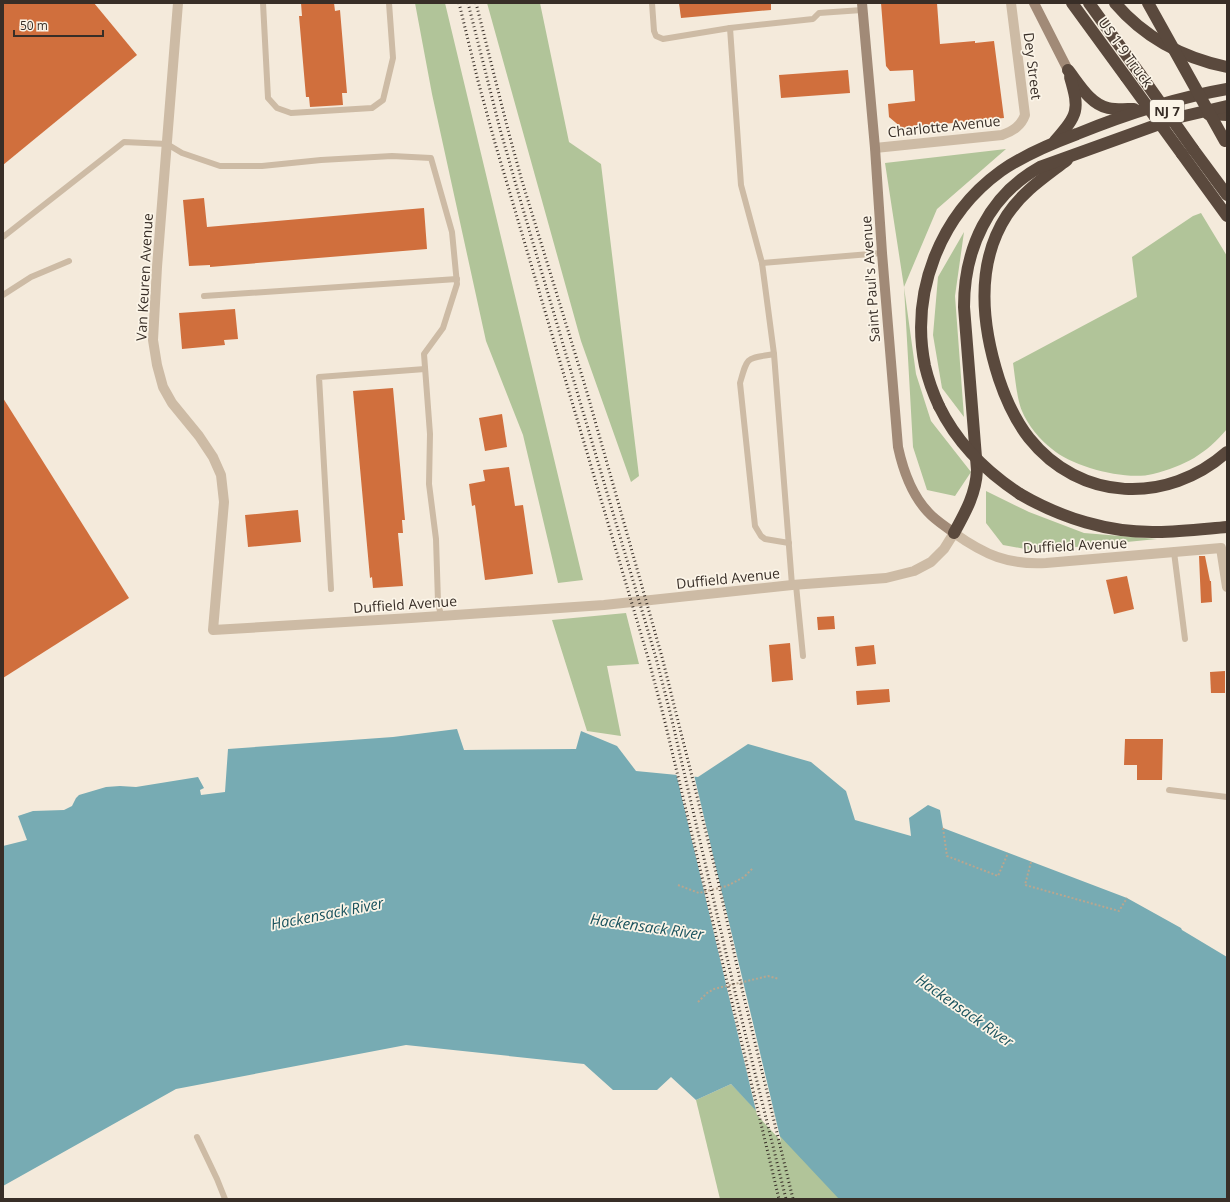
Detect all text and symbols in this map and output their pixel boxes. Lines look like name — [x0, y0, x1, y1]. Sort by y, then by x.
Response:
scale bar — [14, 12, 103, 38]
street label: US 1-9 Truck — [1094, 13, 1158, 91]
text: 50 m — [20, 17, 48, 34]
street label: Dey Street — [1019, 31, 1047, 101]
road number: NJ 7 — [1150, 100, 1184, 122]
street label: Charlotte Avenue — [887, 111, 1001, 141]
street label: Van Keuren Avenue — [131, 212, 157, 341]
street label: Saint Paul's Avenue — [856, 215, 884, 343]
street label: Duffield Avenue — [1023, 533, 1128, 557]
street label: Duffield Avenue — [675, 563, 781, 593]
street label: Duffield Avenue — [352, 591, 458, 617]
water label: Hackensack River — [269, 892, 386, 934]
water label: Hackensack River — [589, 908, 706, 944]
water label: Hackensack River — [912, 969, 1019, 1052]

